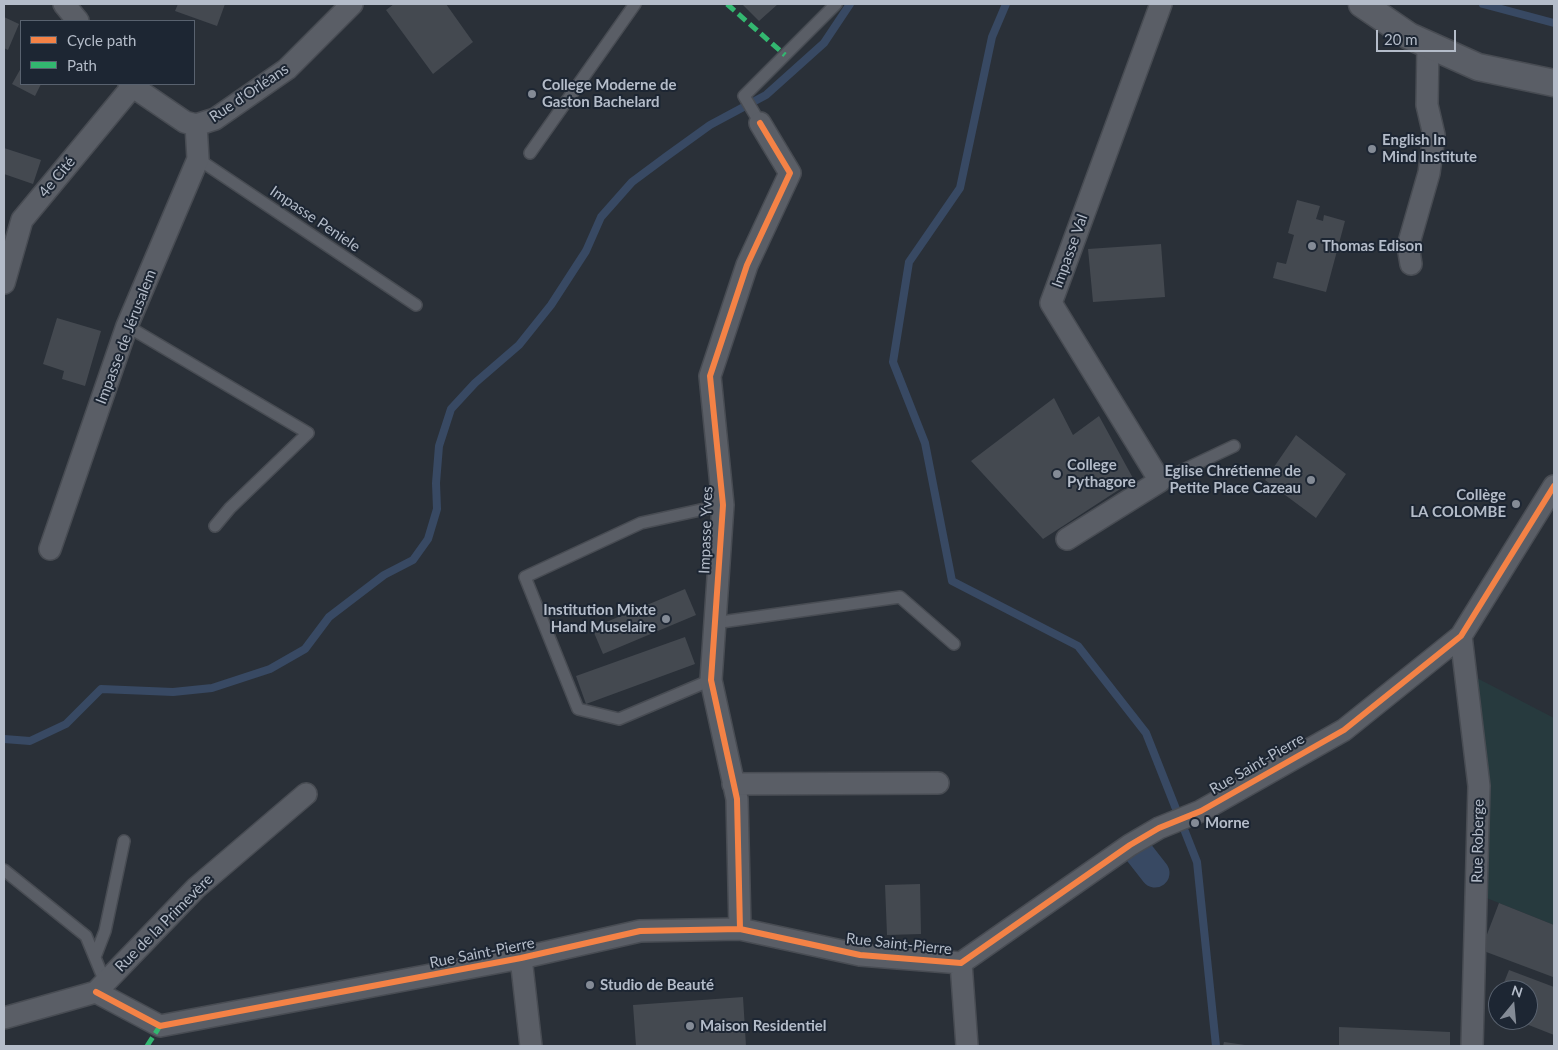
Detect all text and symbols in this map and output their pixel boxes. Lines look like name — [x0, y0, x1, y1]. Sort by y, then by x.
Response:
legend — [20, 20, 195, 85]
scale bar — [1378, 20, 1458, 52]
text: 20 m — [1384, 30, 1418, 48]
text: Cycle path — [67, 31, 136, 49]
text: Path — [67, 56, 97, 74]
street label: Rue d'Orléans — [206, 60, 292, 126]
place label: College Moderne de Gaston Bachelard — [542, 76, 677, 111]
marker: College Moderne de Gaston Bachelard — [526, 88, 538, 100]
place label: English In Mind Institute — [1382, 131, 1477, 166]
marker: English In Mind Institute — [1366, 143, 1378, 155]
street label: 4e Cité — [35, 153, 79, 201]
street label: Impasse Peniele — [266, 182, 364, 256]
street label: Impasse Val — [1048, 212, 1092, 290]
place label: Thomas Edison — [1322, 237, 1423, 255]
marker: Thomas Edison — [1306, 240, 1318, 252]
street label: Impasse de Jérusalem — [92, 267, 160, 407]
place label: College Pythagore — [1067, 456, 1136, 491]
place label: Eglise Chrétienne de Petite Place Cazeau — [1164, 462, 1301, 497]
marker: College Pythagore — [1051, 468, 1063, 480]
marker: Eglise Chrétienne de Petite Place Cazeau — [1305, 474, 1317, 486]
street label: Impasse Yves — [695, 486, 717, 574]
place label: Collège LA COLOMBE — [1410, 486, 1506, 521]
marker: Collège LA COLOMBE — [1510, 498, 1522, 510]
place label: Institution Mixte Hand Muselaire — [543, 601, 656, 636]
marker: Institution Mixte Hand Muselaire — [660, 613, 672, 625]
street label: Rue Saint-Pierre — [1206, 730, 1308, 798]
street label: Rue Roberge — [1468, 799, 1488, 883]
place label: Morne — [1205, 814, 1250, 832]
marker: Morne — [1189, 817, 1201, 829]
street label: Rue de la Primevère — [111, 870, 217, 976]
street label: Rue Saint-Pierre — [845, 929, 953, 959]
street label: Rue Saint-Pierre — [428, 934, 536, 972]
place label: Studio de Beauté — [600, 976, 714, 994]
marker: Studio de Beauté — [584, 979, 596, 991]
north arrow — [1488, 980, 1538, 1030]
text: N — [1510, 981, 1525, 1001]
place label: Maison Residentiel — [700, 1017, 827, 1035]
marker: Maison Residentiel — [684, 1020, 696, 1032]

